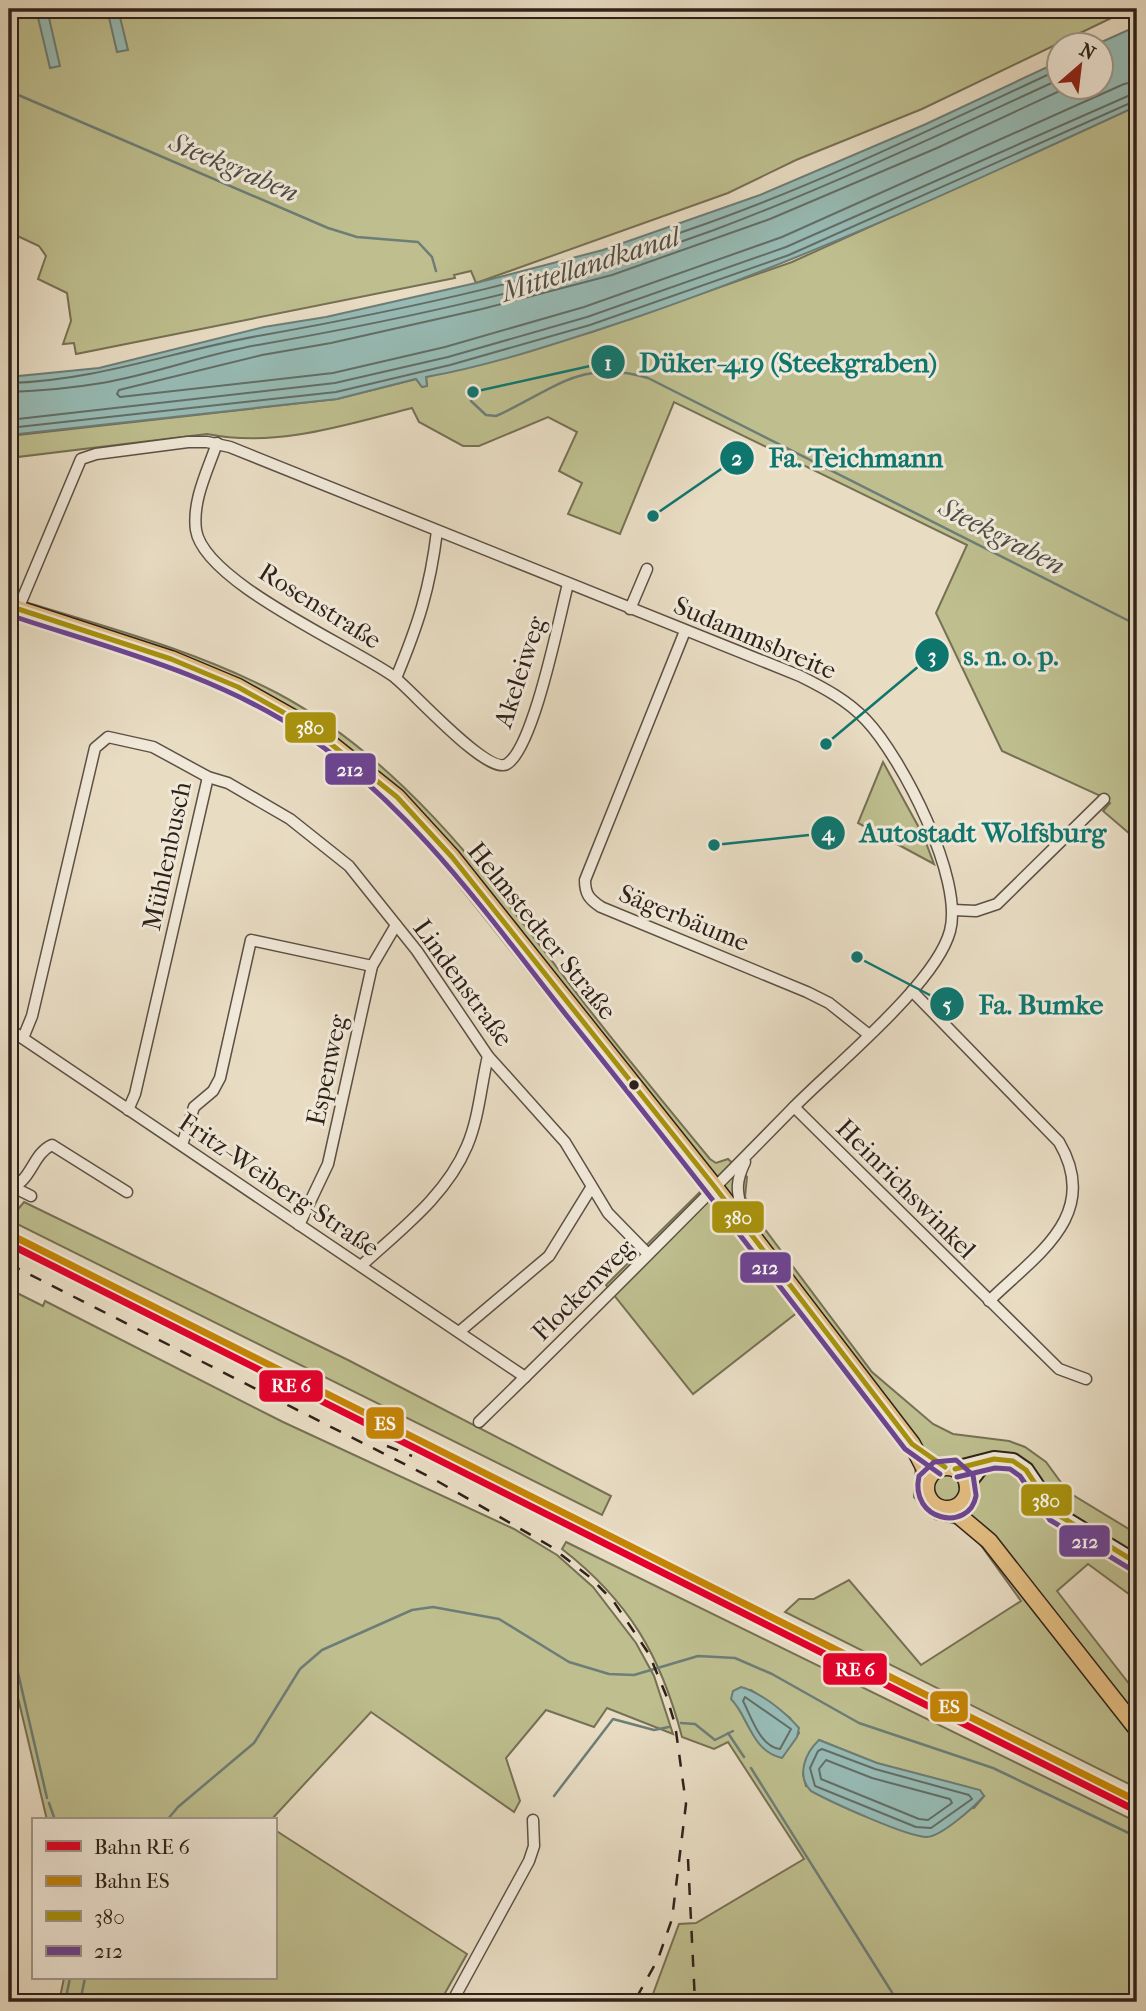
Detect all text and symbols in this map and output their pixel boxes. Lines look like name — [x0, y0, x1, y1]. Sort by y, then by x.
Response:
north arrow — [1044, 32, 1114, 102]
text: N — [1076, 39, 1100, 65]
water label: Steekgraben — [164, 125, 304, 209]
water label: Mittellandkanal — [495, 219, 686, 309]
callout: Düker-419 (Steekgraben) — [590, 338, 951, 387]
text: Düker-419 (Steekgraben) — [639, 346, 937, 380]
text: 1 — [604, 351, 612, 375]
callout: Fa. Teichmann — [720, 433, 958, 482]
text: Fa. Teichmann — [769, 441, 944, 474]
text: 2 — [732, 446, 743, 470]
water label: Steekgraben — [933, 490, 1071, 582]
street label: Rosenstraße — [253, 556, 387, 656]
street label: Sudammsbreite — [669, 590, 841, 686]
street label: Akeleiweg — [487, 611, 553, 733]
callout: s. n. o. p. — [915, 631, 1073, 680]
text: s. n. o. p. — [963, 639, 1059, 672]
text: 3 — [928, 644, 936, 668]
line badge: 380 — [284, 711, 337, 744]
text: 380 — [296, 717, 324, 739]
line badge: 212 — [324, 752, 377, 786]
text: 212 — [337, 759, 363, 781]
street label: Mühlenbusch — [136, 778, 198, 933]
callout: Autostadt Wolfsburg — [811, 808, 1120, 857]
text: Autostadt Wolfsburg — [858, 816, 1107, 849]
text: 4 — [821, 821, 836, 846]
street label: Helmstedter Straße — [461, 836, 623, 1026]
street label: Sägerbäume — [614, 878, 754, 958]
street label: Lindenstraße — [407, 913, 520, 1053]
callout: Fa. Bumke — [929, 980, 1117, 1029]
text: Fa. Bumke — [979, 988, 1104, 1021]
text: 5 — [942, 993, 952, 1017]
street label: Espenweg — [300, 1011, 354, 1128]
unlabelled marker — [627, 1078, 641, 1092]
street label: Fritz-Weiberg-Straße — [173, 1106, 385, 1264]
street label: Heinrichswinkel — [830, 1113, 982, 1265]
line badge: 380 — [711, 1200, 765, 1234]
text: 380 — [724, 1207, 752, 1229]
street label: Flockenweg — [525, 1232, 641, 1348]
line badge: 212 — [739, 1251, 792, 1284]
text: 212 — [752, 1257, 778, 1279]
line badge: RE 6 — [258, 1369, 324, 1403]
text: RE 6 — [271, 1375, 312, 1397]
line badge: ES — [365, 1406, 405, 1440]
text: ES — [374, 1413, 396, 1435]
line badge: 380 — [1020, 1483, 1073, 1517]
text: 380 — [1032, 1490, 1060, 1512]
line badge: 212 — [1058, 1524, 1111, 1558]
text: 212 — [1072, 1531, 1098, 1553]
line badge: RE 6 — [822, 1652, 888, 1686]
text: RE 6 — [835, 1659, 876, 1681]
line badge: ES — [929, 1690, 969, 1723]
text: ES — [938, 1696, 960, 1718]
legend — [32, 1818, 276, 1980]
text: Bahn RE 6 — [94, 1835, 190, 1859]
text: Bahn ES — [94, 1869, 170, 1893]
text: 380 — [94, 1905, 125, 1929]
text: 212 — [94, 1939, 123, 1963]

